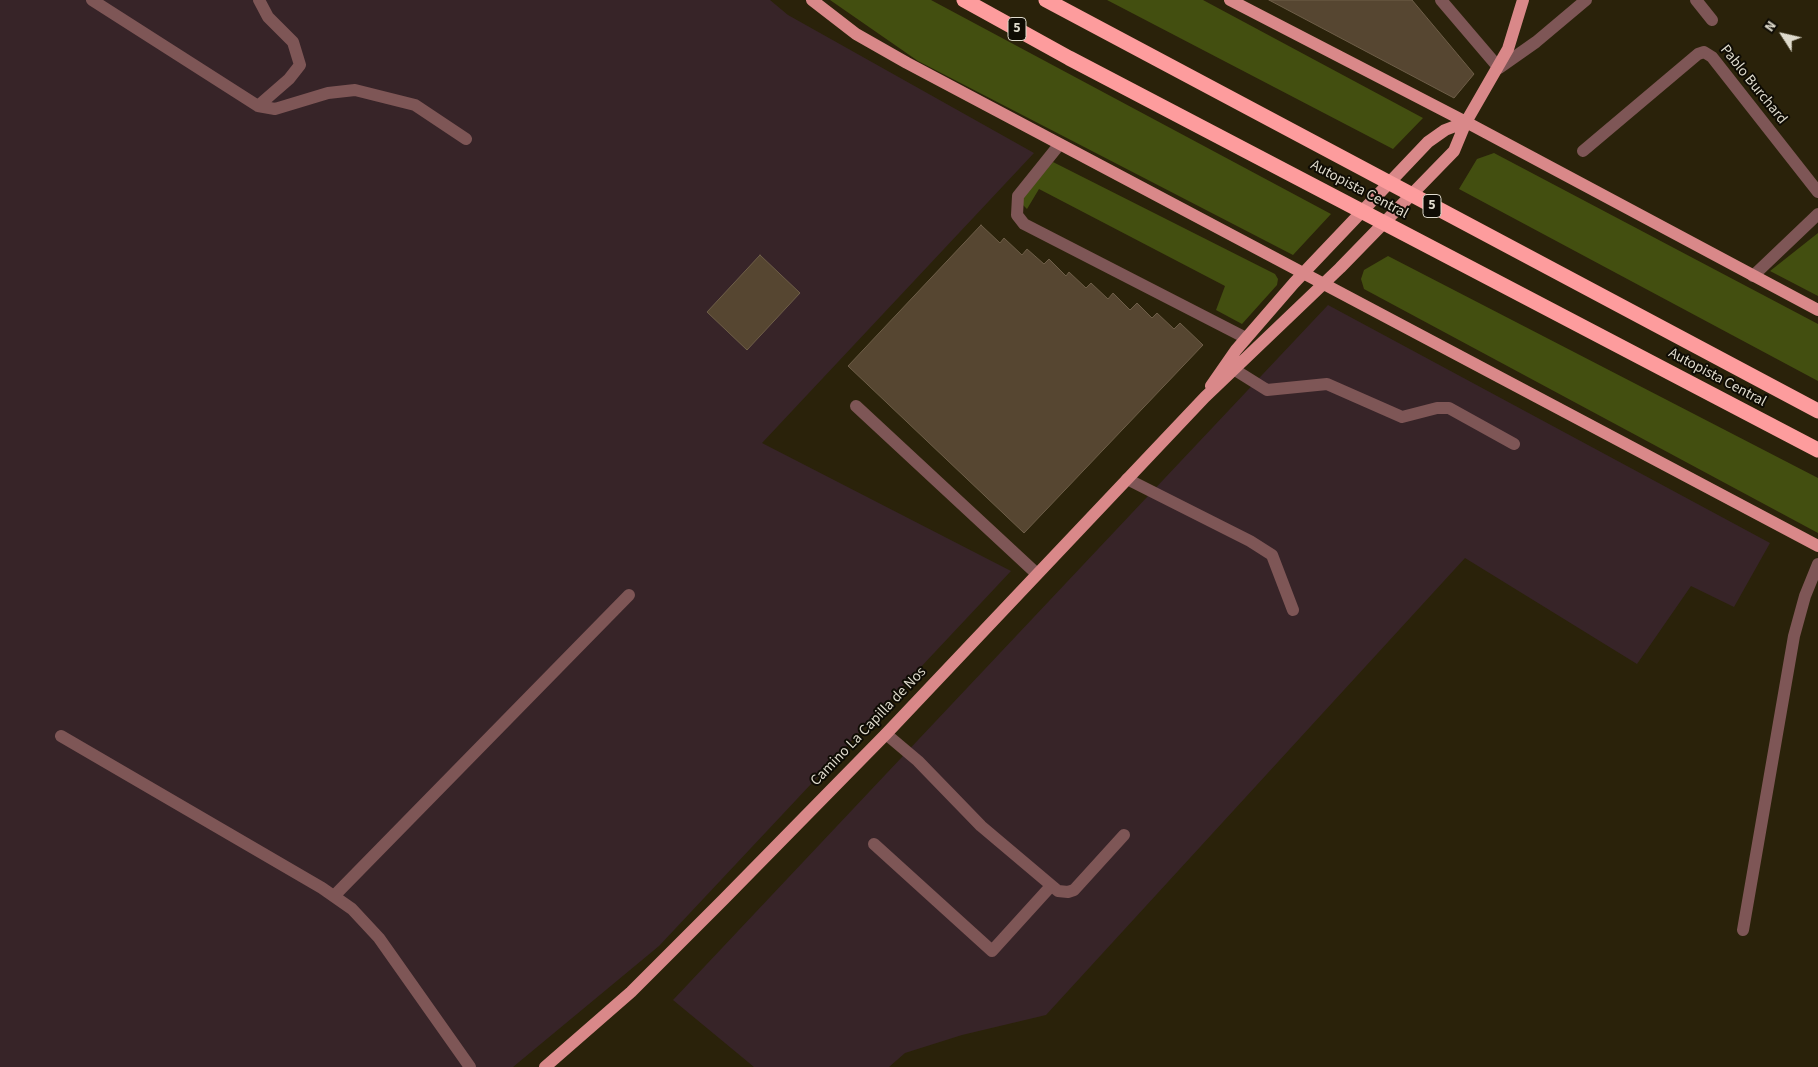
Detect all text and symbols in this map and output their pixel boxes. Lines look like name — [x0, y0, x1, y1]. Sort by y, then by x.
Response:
north arrow — [1758, 10, 1808, 60]
text: N — [1760, 17, 1782, 36]
road number: 5 — [1008, 18, 1026, 40]
street label: Pablo Burchard — [1716, 42, 1790, 128]
street label: Autopista Central — [1307, 157, 1411, 223]
road number: 5 — [1423, 195, 1441, 218]
street label: Autopista Central — [1665, 345, 1769, 411]
street label: Camino La Capilla de Nos — [807, 664, 931, 790]

